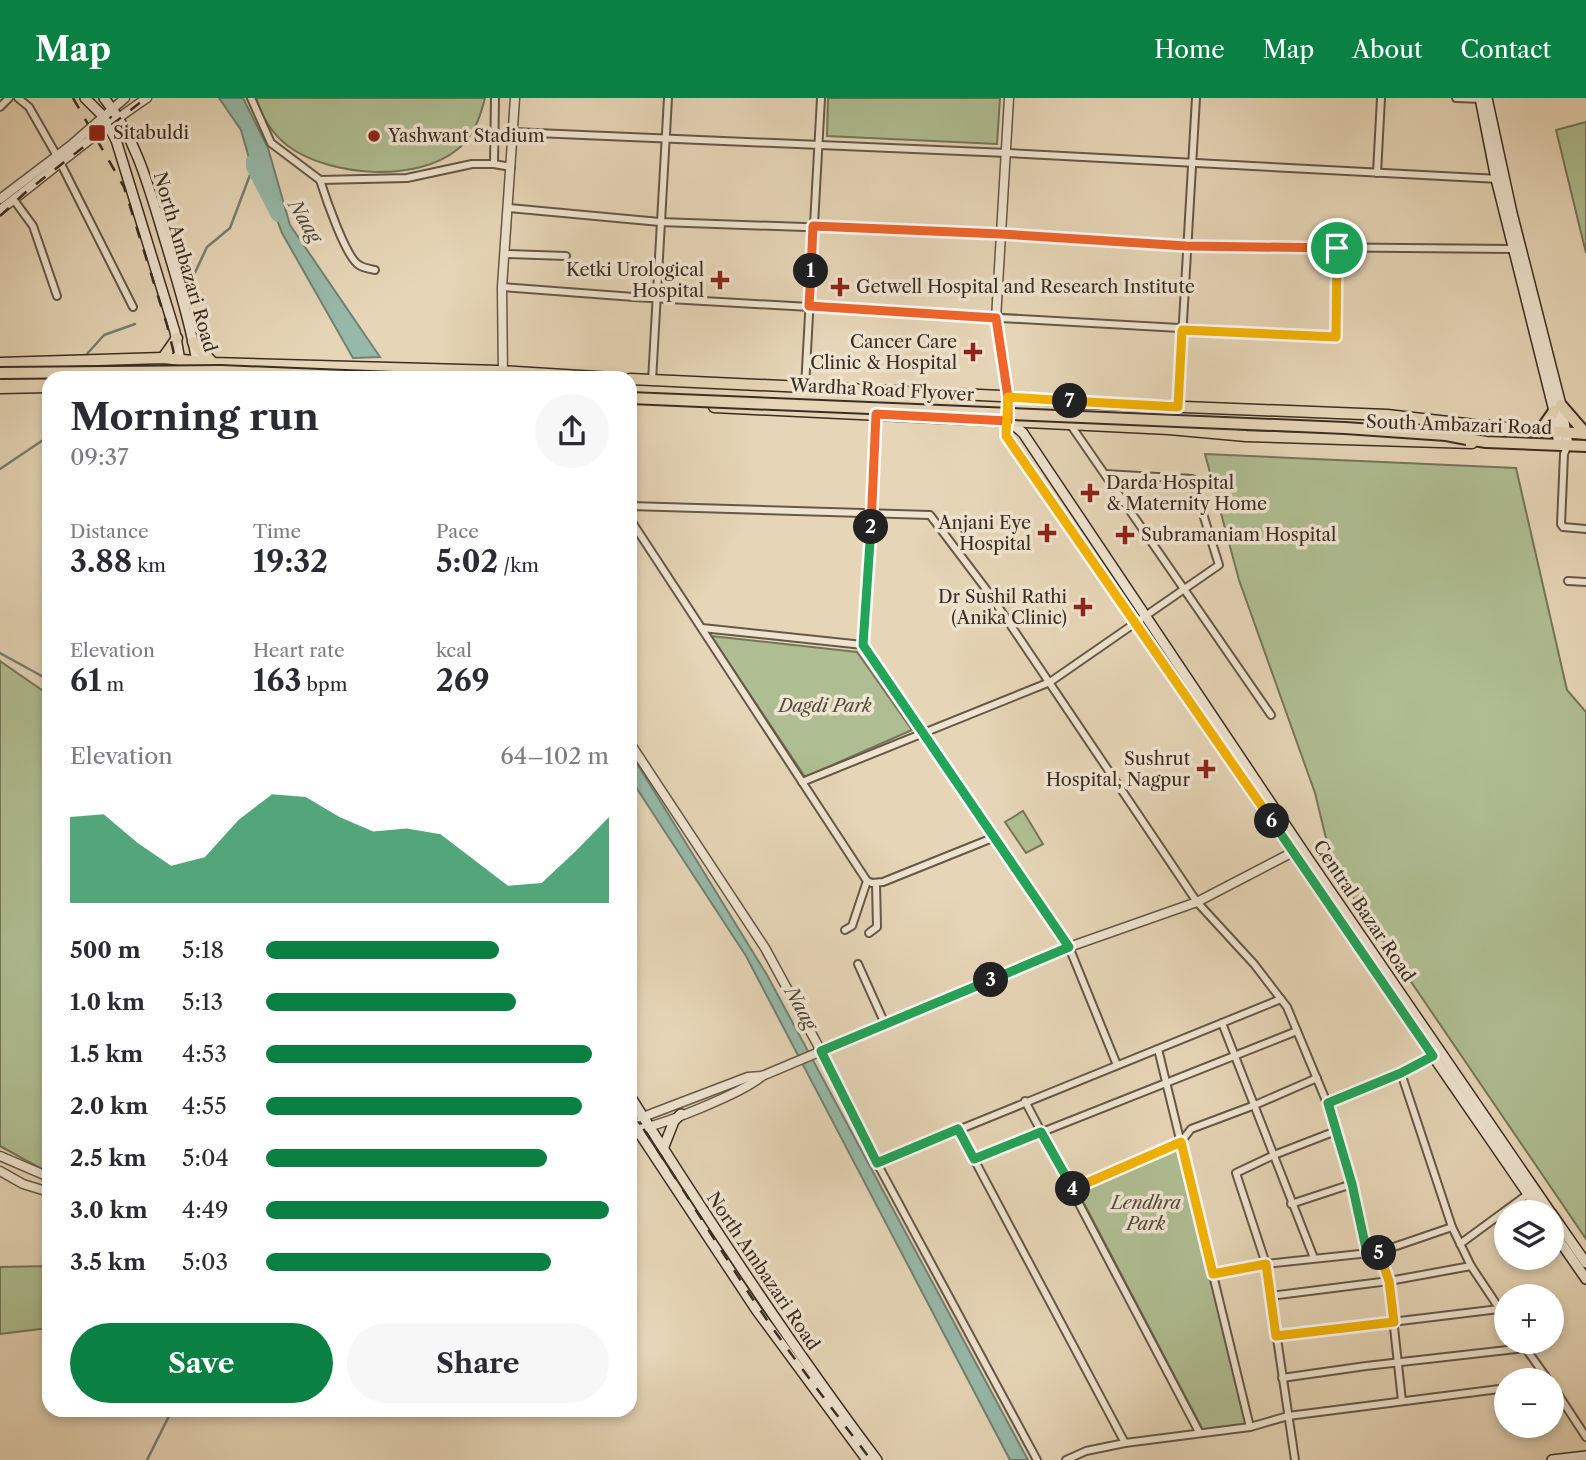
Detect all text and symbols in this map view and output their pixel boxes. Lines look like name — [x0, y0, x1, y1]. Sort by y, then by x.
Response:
text: Map — [35, 29, 111, 70]
text: Home — [1154, 35, 1225, 64]
text: Map — [1263, 35, 1314, 64]
text: About — [1352, 35, 1423, 64]
text: Contact — [1461, 35, 1551, 64]
place label: Sitabuldi — [113, 122, 189, 144]
marker: Sitabuldi — [87, 123, 107, 143]
place label: Yashwant Stadium — [387, 125, 545, 147]
marker: Yashwant Stadium — [366, 128, 382, 144]
street label: North Ambazari Road — [149, 169, 221, 355]
water label: Naag — [282, 194, 328, 249]
pin — [1307, 218, 1367, 278]
icon: arrive — [1318, 229, 1356, 267]
pin: 1 — [794, 254, 828, 288]
place label: Ketki Urological Hospital — [566, 259, 704, 302]
text: 1 — [806, 259, 815, 282]
marker: Ketki Urological Hospital — [710, 270, 730, 290]
place label: Getwell Hospital and Research Institute — [856, 276, 1195, 298]
marker: Getwell Hospital and Research Institute — [830, 277, 850, 297]
place label: Cancer Care Clinic & Hospital — [810, 331, 957, 374]
marker: Cancer Care Clinic & Hospital — [963, 342, 983, 362]
street label: Wardha Road Flyover — [788, 374, 975, 406]
pin: 7 — [1052, 384, 1088, 418]
text: 7 — [1065, 389, 1074, 412]
text: Morning run — [70, 393, 319, 440]
button: share — [535, 394, 609, 468]
street label: South Ambazari Road — [1366, 411, 1552, 439]
text: 09:37 — [70, 443, 129, 471]
place label: Darda Hospital & Maternity Home — [1106, 472, 1267, 515]
marker: Darda Hospital & Maternity Home — [1080, 483, 1100, 503]
pin: 2 — [854, 510, 888, 544]
place label: Anjani Eye Hospital — [937, 512, 1031, 555]
text: 2 — [865, 515, 876, 538]
text: Distance — [70, 520, 149, 543]
text: Time — [253, 520, 301, 543]
text: Pace — [436, 520, 479, 543]
marker: Anjani Eye Hospital — [1037, 523, 1057, 543]
place label: Subramaniam Hospital — [1141, 524, 1336, 546]
marker: Subramaniam Hospital — [1115, 525, 1135, 545]
text: 3.88 — [70, 543, 132, 580]
text: 19:32 — [253, 543, 328, 580]
text: 5:02 — [436, 543, 498, 580]
text: km — [132, 554, 166, 577]
text: /km — [498, 554, 539, 577]
place label: Dr Sushil Rathi (Anika Clinic) — [938, 586, 1068, 629]
marker: Dr Sushil Rathi (Anika Clinic) — [1073, 597, 1093, 617]
text: Elevation — [70, 639, 155, 662]
text: Heart rate — [253, 639, 345, 662]
text: kcal — [436, 639, 472, 662]
text: 61 — [70, 662, 101, 699]
text: 163 — [253, 662, 301, 699]
text: 269 — [436, 662, 490, 699]
text: m — [101, 673, 124, 696]
text: bpm — [301, 673, 347, 696]
park label: Dagdi Park — [776, 695, 872, 717]
text: Elevation — [70, 742, 173, 770]
text: 64–102 m — [500, 742, 609, 770]
place label: Sushrut Hospital, Nagpur — [1046, 748, 1191, 791]
marker: Sushrut Hospital, Nagpur — [1196, 759, 1216, 779]
pin: 6 — [1254, 804, 1290, 838]
text: 6 — [1266, 809, 1277, 832]
street label: Central Bazar Road — [1308, 836, 1420, 986]
text: 500 m — [70, 936, 141, 964]
text: 5:18 — [182, 936, 224, 964]
pin: 3 — [974, 962, 1009, 998]
text: 3 — [985, 968, 996, 991]
water label: Naag — [779, 980, 823, 1036]
text: 1.0 km — [70, 988, 145, 1016]
text: 5:13 — [182, 988, 223, 1016]
text: 1.5 km — [70, 1040, 143, 1068]
text: 4:53 — [182, 1040, 227, 1068]
text: 2.0 km — [70, 1092, 148, 1120]
text: 4:55 — [182, 1092, 227, 1120]
text: 2.5 km — [70, 1144, 146, 1172]
text: 5:04 — [182, 1144, 229, 1172]
pin: 4 — [1056, 1172, 1090, 1206]
text: 4 — [1067, 1177, 1078, 1200]
street label: North Ambazari Road — [702, 1188, 824, 1354]
park label: Lendhra Park — [1109, 1192, 1181, 1235]
text: 3.0 km — [70, 1196, 148, 1224]
text: 4:49 — [182, 1196, 229, 1224]
map controls — [1494, 1200, 1564, 1438]
button: layers — [1494, 1200, 1564, 1270]
pin: 5 — [1362, 1236, 1396, 1270]
text: 5 — [1373, 1241, 1384, 1264]
text: 3.5 km — [70, 1248, 146, 1276]
text: 5:03 — [182, 1248, 228, 1276]
button: + — [1494, 1284, 1564, 1354]
button: Save — [70, 1323, 333, 1403]
button: Share — [347, 1323, 609, 1403]
button: − — [1494, 1368, 1564, 1438]

